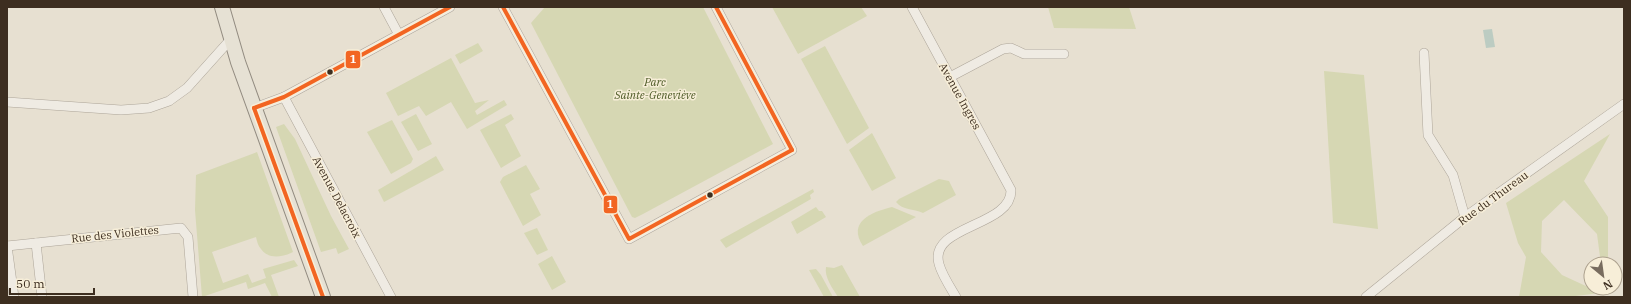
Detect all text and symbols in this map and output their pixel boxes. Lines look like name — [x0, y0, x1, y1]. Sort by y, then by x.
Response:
line badge: 1 — [345, 50, 361, 69]
text: 1 — [350, 52, 357, 66]
street label: Avenue Ingres — [936, 60, 984, 132]
unlabelled marker — [325, 67, 335, 77]
park label: Parc Sainte-Geneviève — [613, 75, 696, 102]
street label: Avenue Delacroix — [310, 154, 364, 240]
street label: Rue du Thureau — [1455, 168, 1531, 228]
unlabelled marker — [705, 190, 715, 200]
line badge: 1 — [603, 195, 618, 214]
text: 1 — [607, 197, 614, 211]
street label: Rue des Violettes — [71, 222, 159, 246]
north arrow — [1583, 256, 1623, 296]
scale bar — [10, 270, 94, 296]
text: 50 m — [16, 276, 45, 291]
text: N — [1600, 277, 1615, 293]

